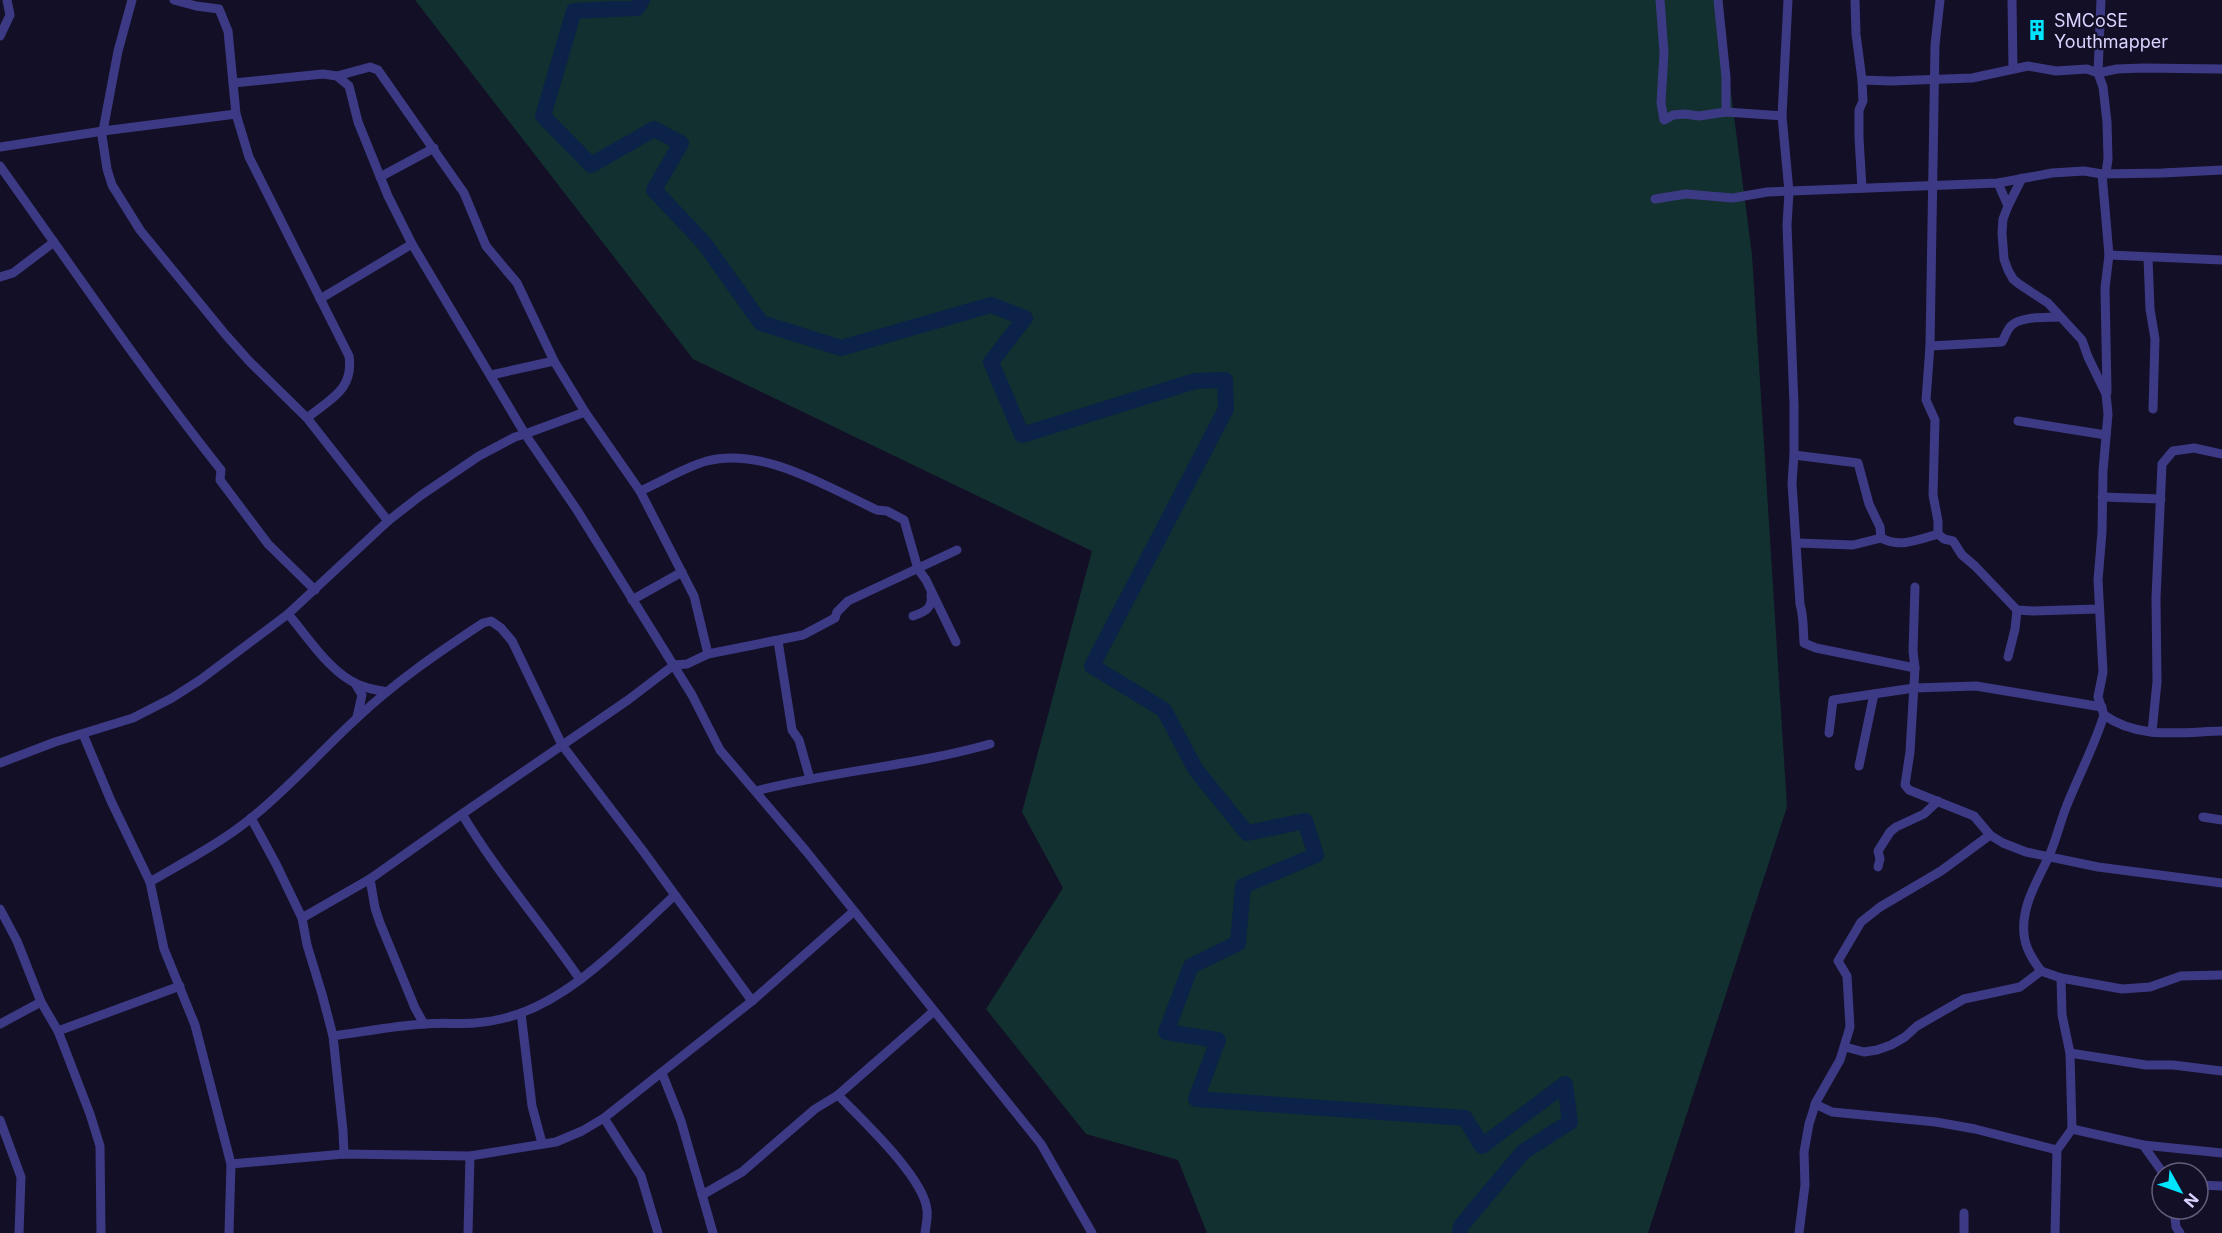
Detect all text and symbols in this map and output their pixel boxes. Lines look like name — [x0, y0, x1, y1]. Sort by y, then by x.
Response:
place label: SMCoSE Youthmapper — [2054, 10, 2168, 52]
building icon: SMCoSE Youthmapper — [2025, 18, 2049, 42]
north arrow — [2150, 1161, 2210, 1221]
text: N — [2180, 1190, 2203, 1212]

